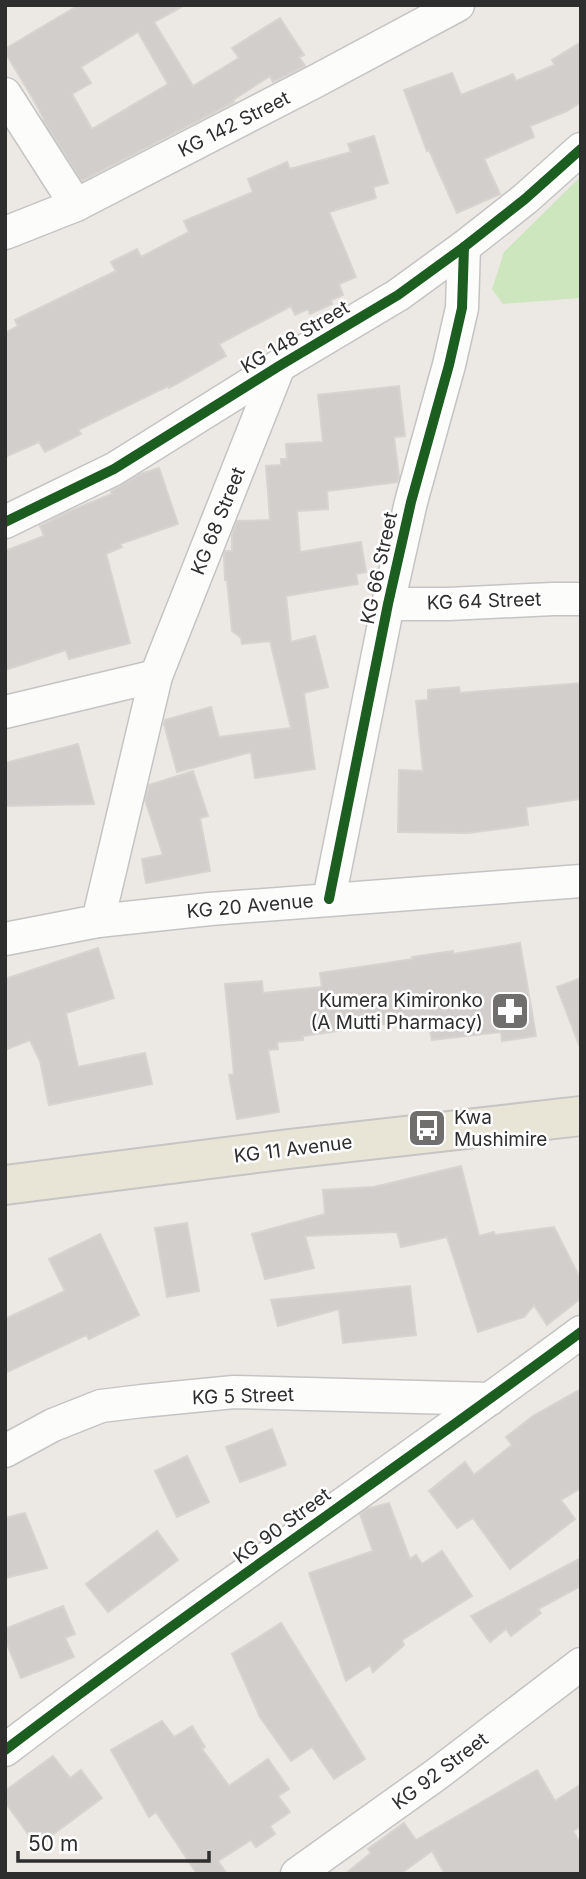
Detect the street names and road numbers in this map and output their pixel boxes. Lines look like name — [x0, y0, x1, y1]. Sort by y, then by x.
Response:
street label: KG 142 Street — [174, 86, 294, 162]
street label: KG 148 Street — [237, 296, 353, 378]
street label: KG 68 Street — [186, 464, 250, 578]
street label: KG 66 Street — [356, 510, 402, 626]
street label: KG 64 Street — [426, 588, 542, 614]
street label: KG 20 Avenue — [186, 889, 314, 923]
street label: KG 11 Avenue — [232, 1130, 354, 1168]
street label: KG 5 Street — [192, 1383, 294, 1409]
street label: KG 90 Street — [229, 1483, 335, 1569]
street label: KG 92 Street — [388, 1728, 492, 1814]

